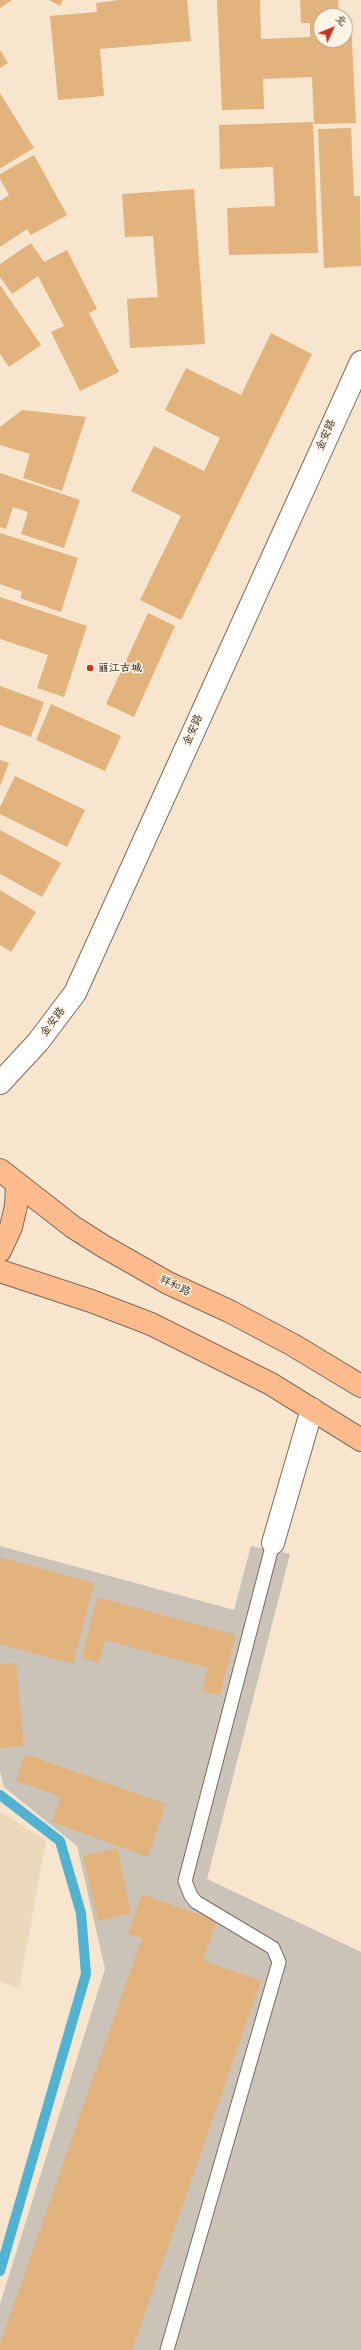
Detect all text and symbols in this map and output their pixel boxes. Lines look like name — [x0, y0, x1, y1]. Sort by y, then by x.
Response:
north arrow — [313, 8, 353, 48]
text: 北 — [332, 11, 350, 29]
street label: 金安路 — [313, 417, 339, 453]
place label: 丽江古城 — [98, 661, 142, 675]
marker: 丽江古城 — [85, 663, 95, 673]
street label: 金安路 — [180, 712, 206, 748]
street label: 金安路 — [38, 1005, 68, 1039]
street label: 祥和路 — [157, 1273, 193, 1299]

